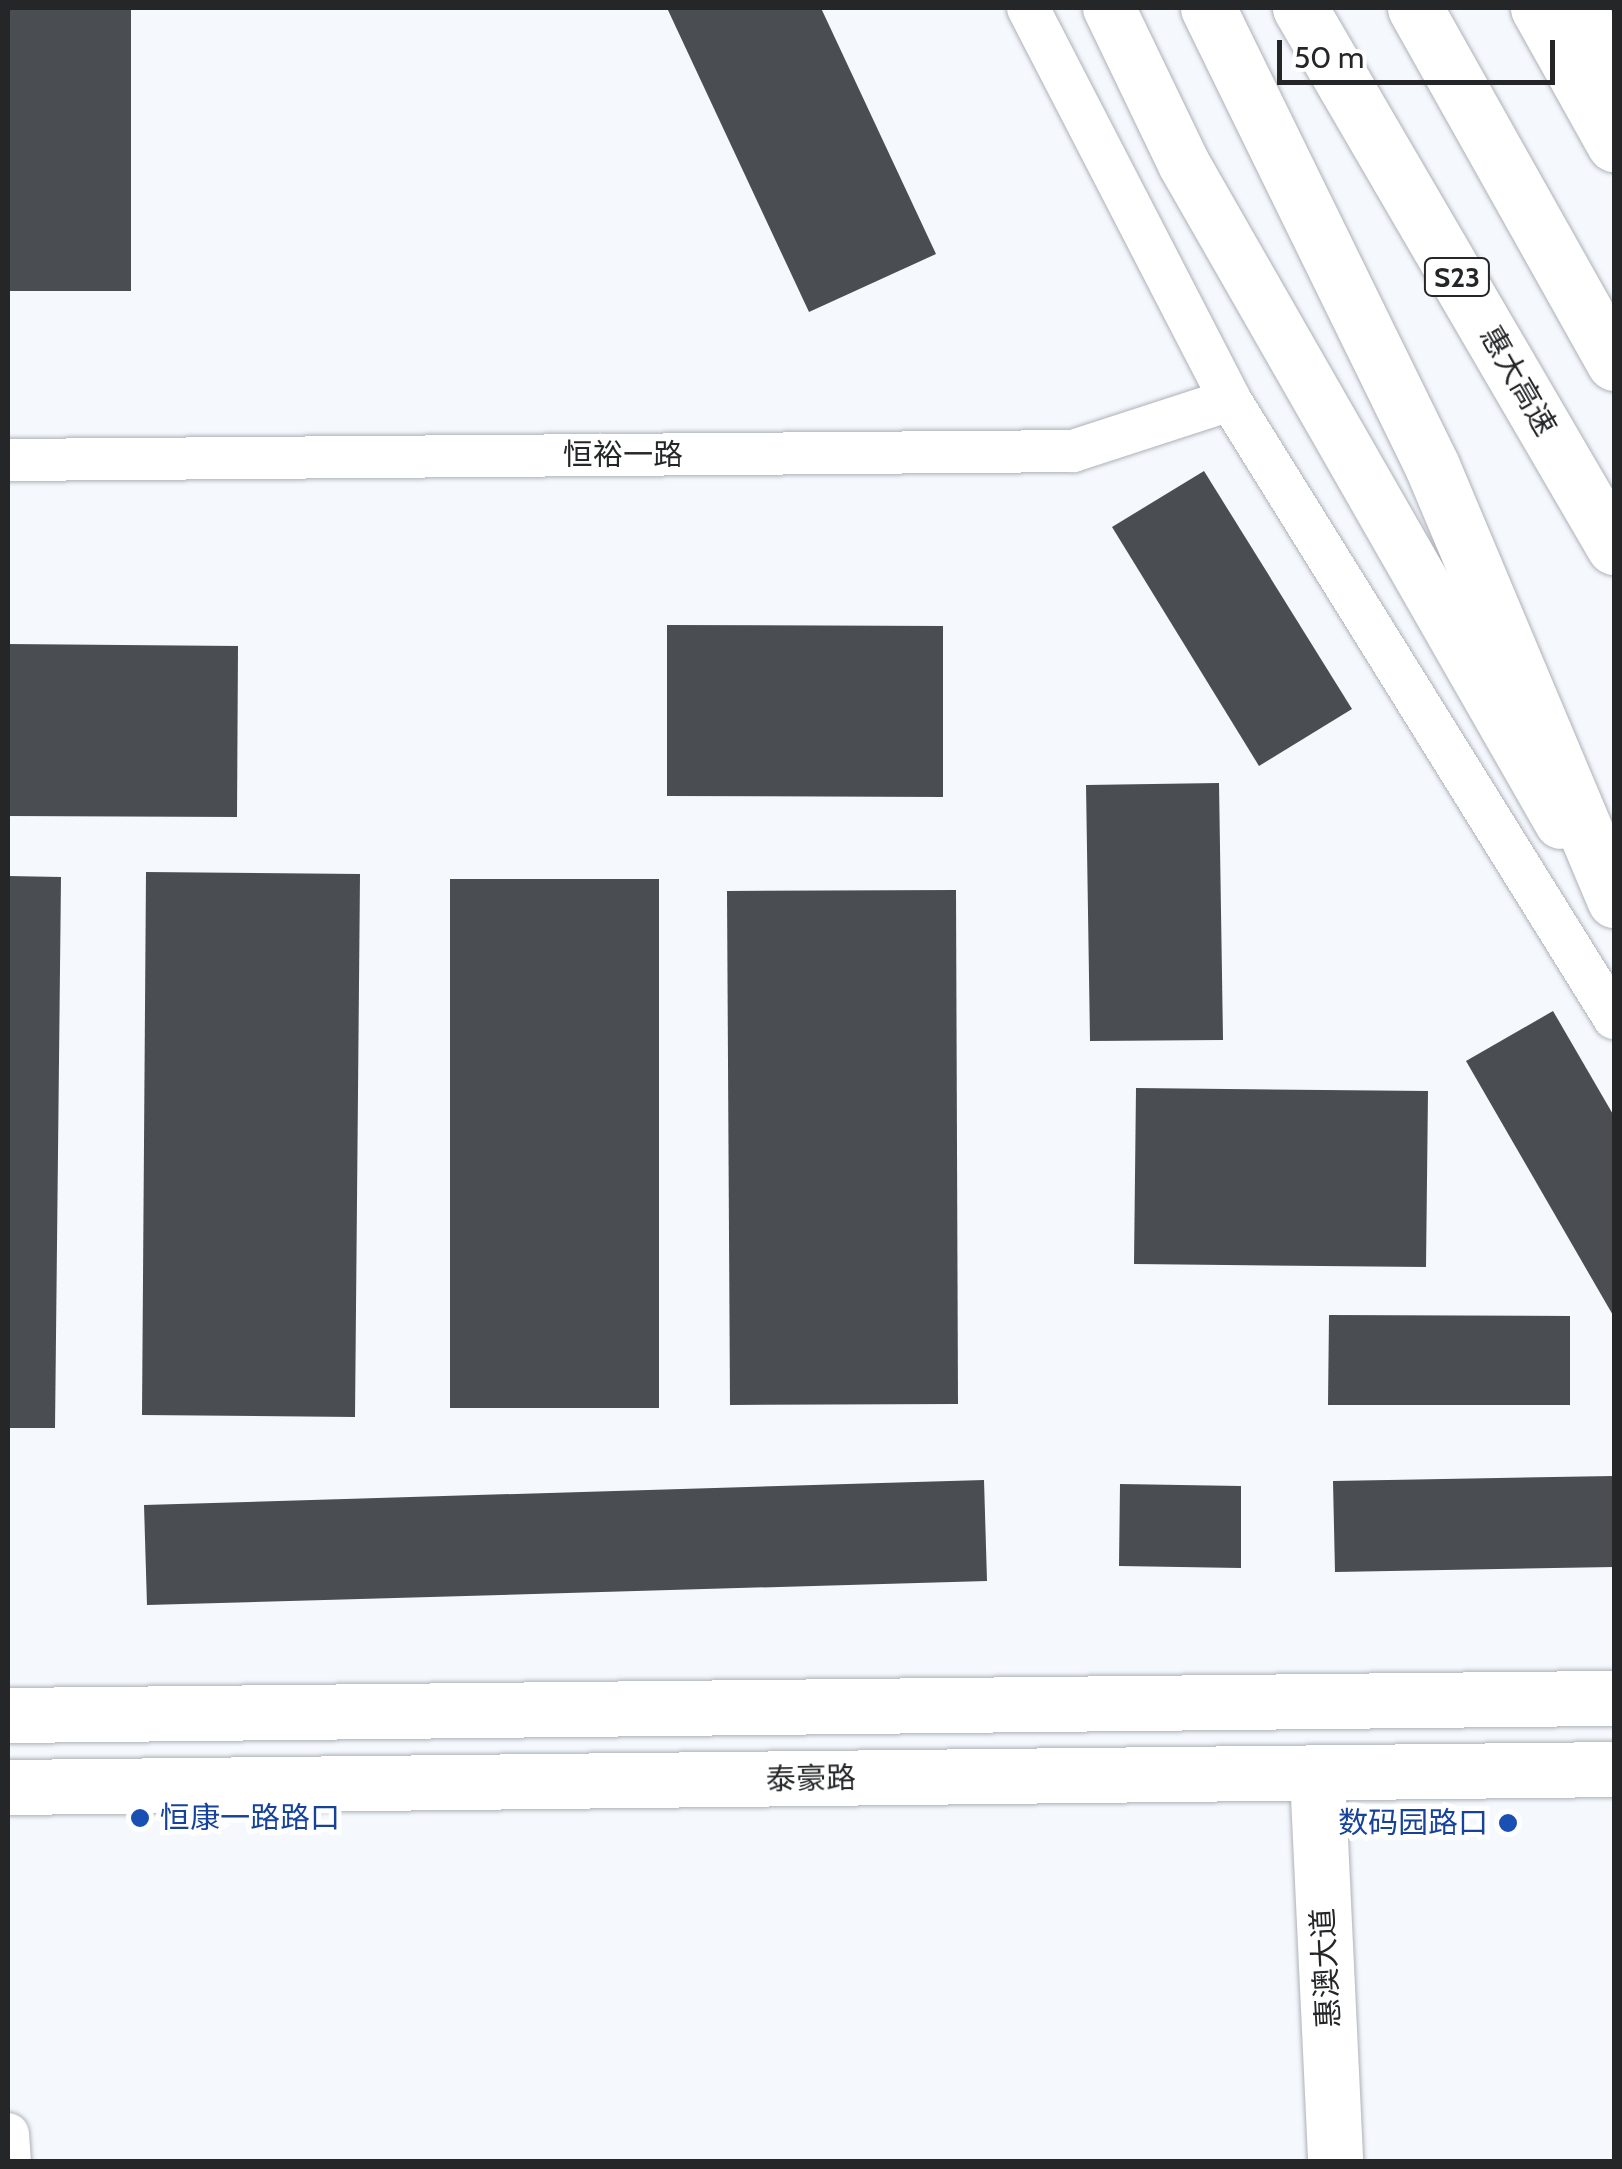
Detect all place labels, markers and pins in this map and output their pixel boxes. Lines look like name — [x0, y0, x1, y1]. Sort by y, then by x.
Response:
place label: 恒康一路路口 — [160, 1800, 340, 1836]
place label: 数码园路口 — [1338, 1805, 1488, 1841]
marker: 恒康一路路口 — [129, 1807, 151, 1829]
marker: 数码园路口 — [1497, 1812, 1519, 1834]

